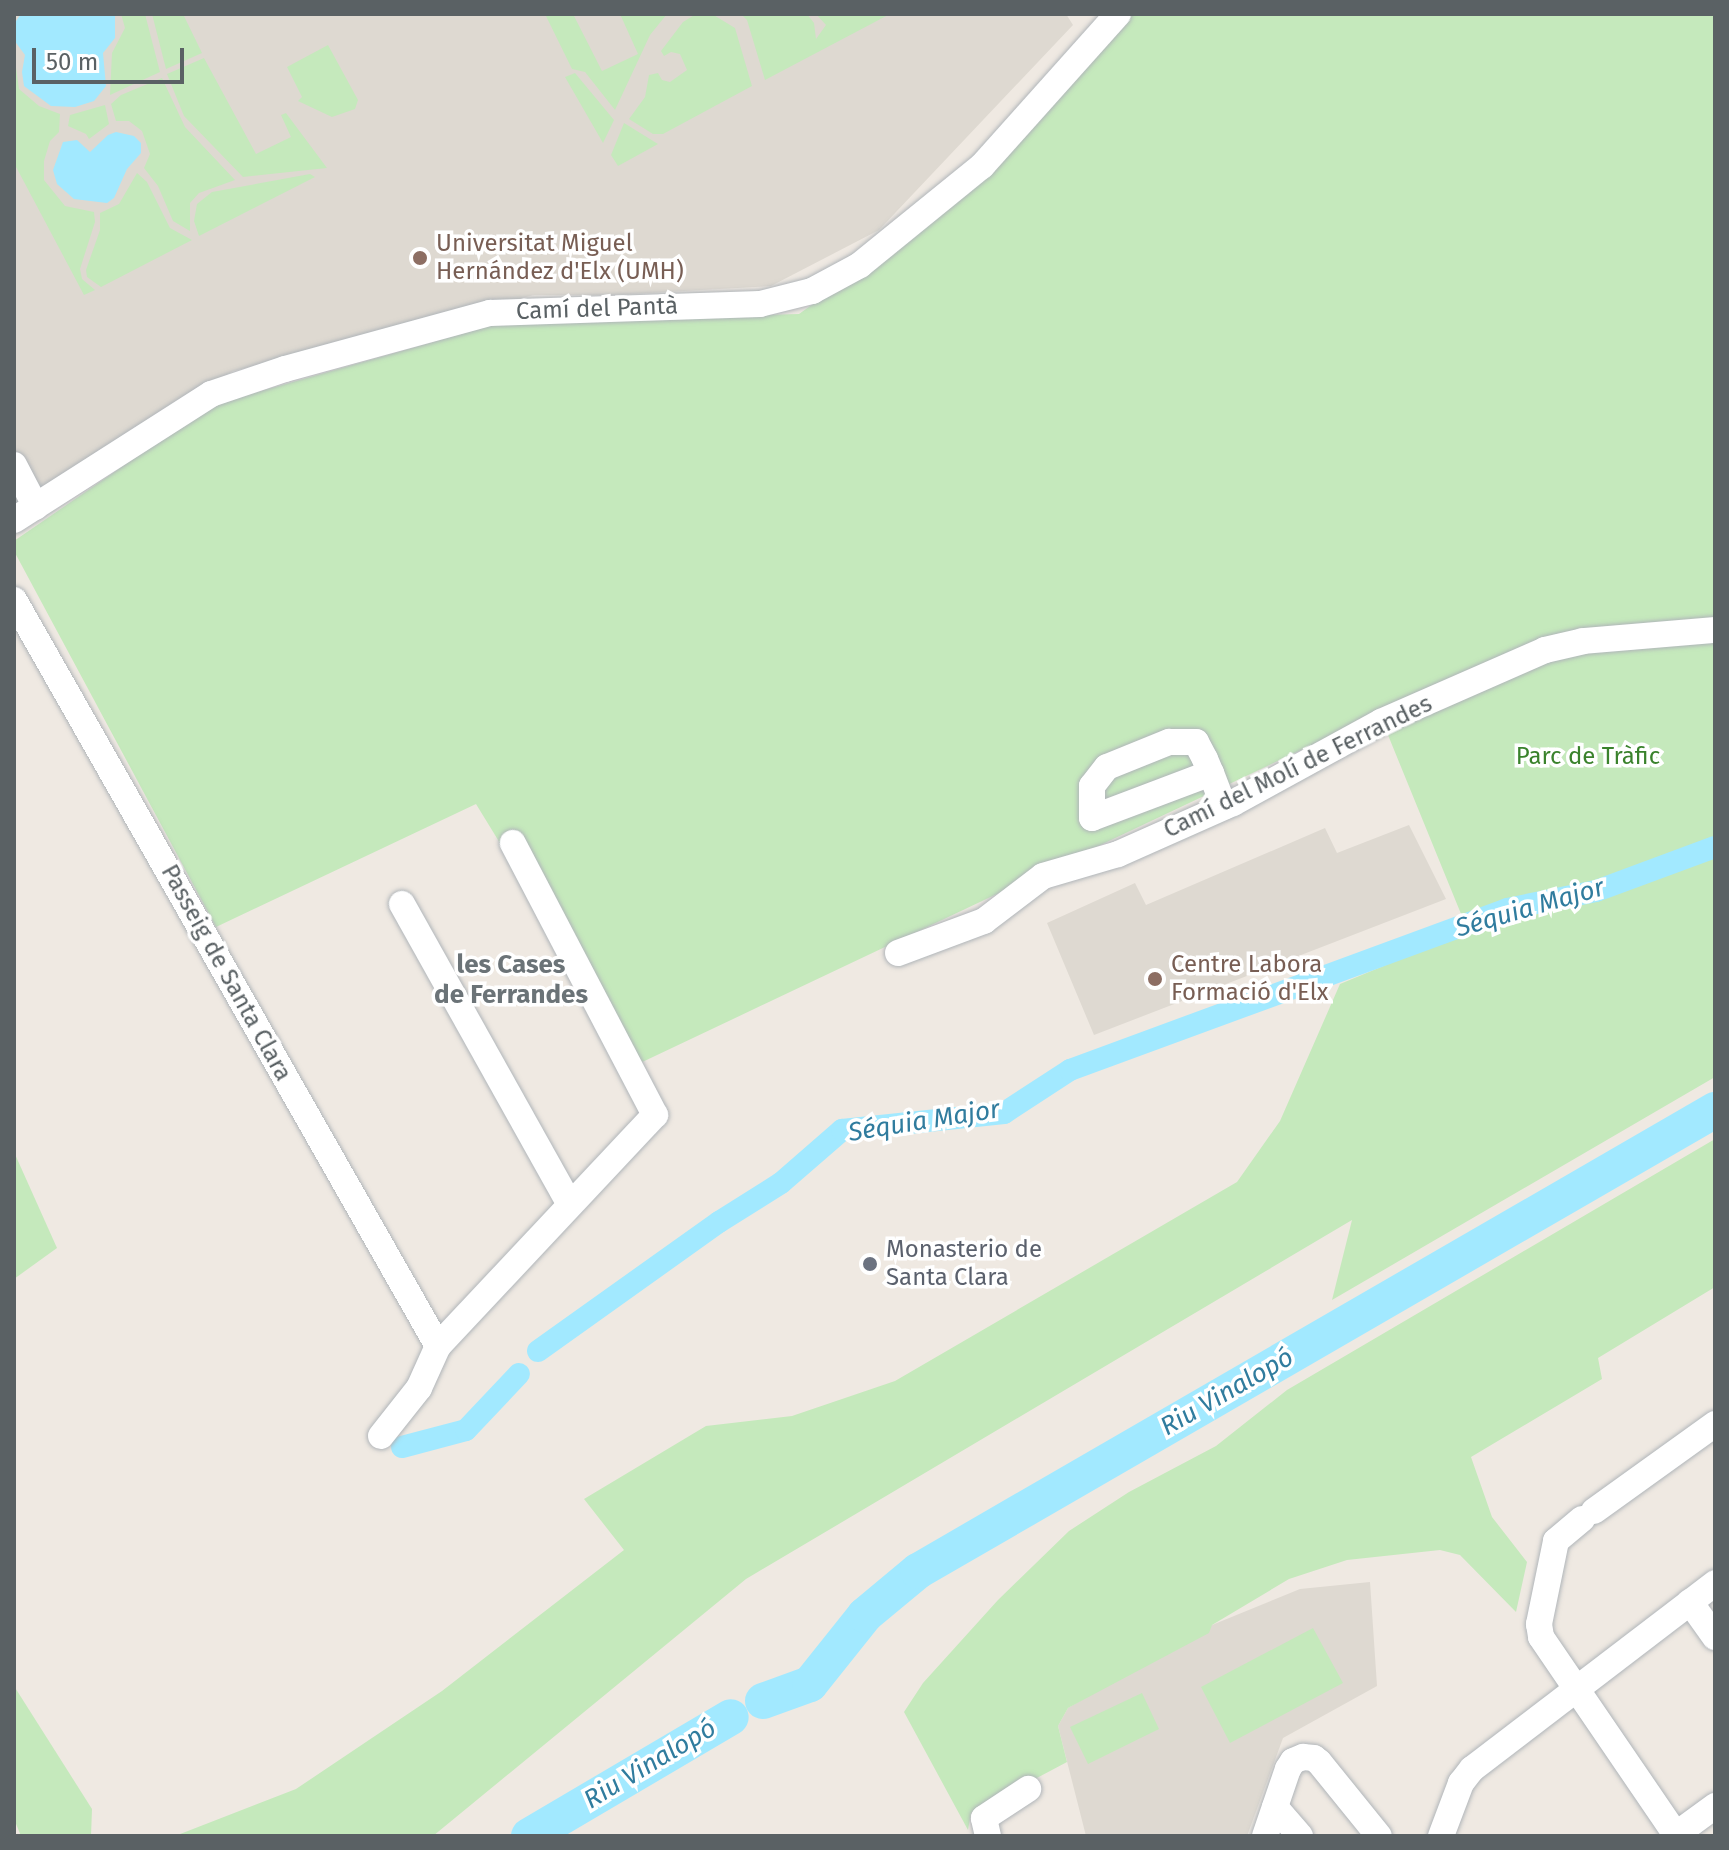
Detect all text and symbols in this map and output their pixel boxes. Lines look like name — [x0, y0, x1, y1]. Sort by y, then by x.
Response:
scale bar — [36, 32, 188, 82]
text: 50 m — [46, 48, 98, 76]
place label: Universitat Miguel Hernández d'Elx (UMH) — [436, 230, 684, 286]
marker: Universitat Miguel Hernández d'Elx (UMH) — [411, 249, 429, 267]
street label: Camí del Pantà — [516, 292, 678, 326]
street label: Camí del Molí de Ferrandes — [1159, 689, 1437, 845]
park label: Parc de Tràfic — [1516, 743, 1660, 771]
street label: Passeig de Santa Clara — [155, 860, 297, 1086]
water label: Séquia Major — [1452, 872, 1608, 944]
district label: les Cases de Ferrandes — [434, 949, 588, 1010]
place label: Centre Labora Formació d'Elx — [1171, 951, 1328, 1007]
marker: Centre Labora Formació d'Elx — [1146, 970, 1164, 988]
water label: Séquia Major — [846, 1094, 1002, 1148]
place label: Monasterio de Santa Clara — [886, 1236, 1042, 1292]
marker: Monasterio de Santa Clara — [861, 1255, 879, 1273]
water label: Riu Vinalopó — [1155, 1341, 1299, 1443]
water label: Riu Vinalopó — [578, 1712, 722, 1816]

